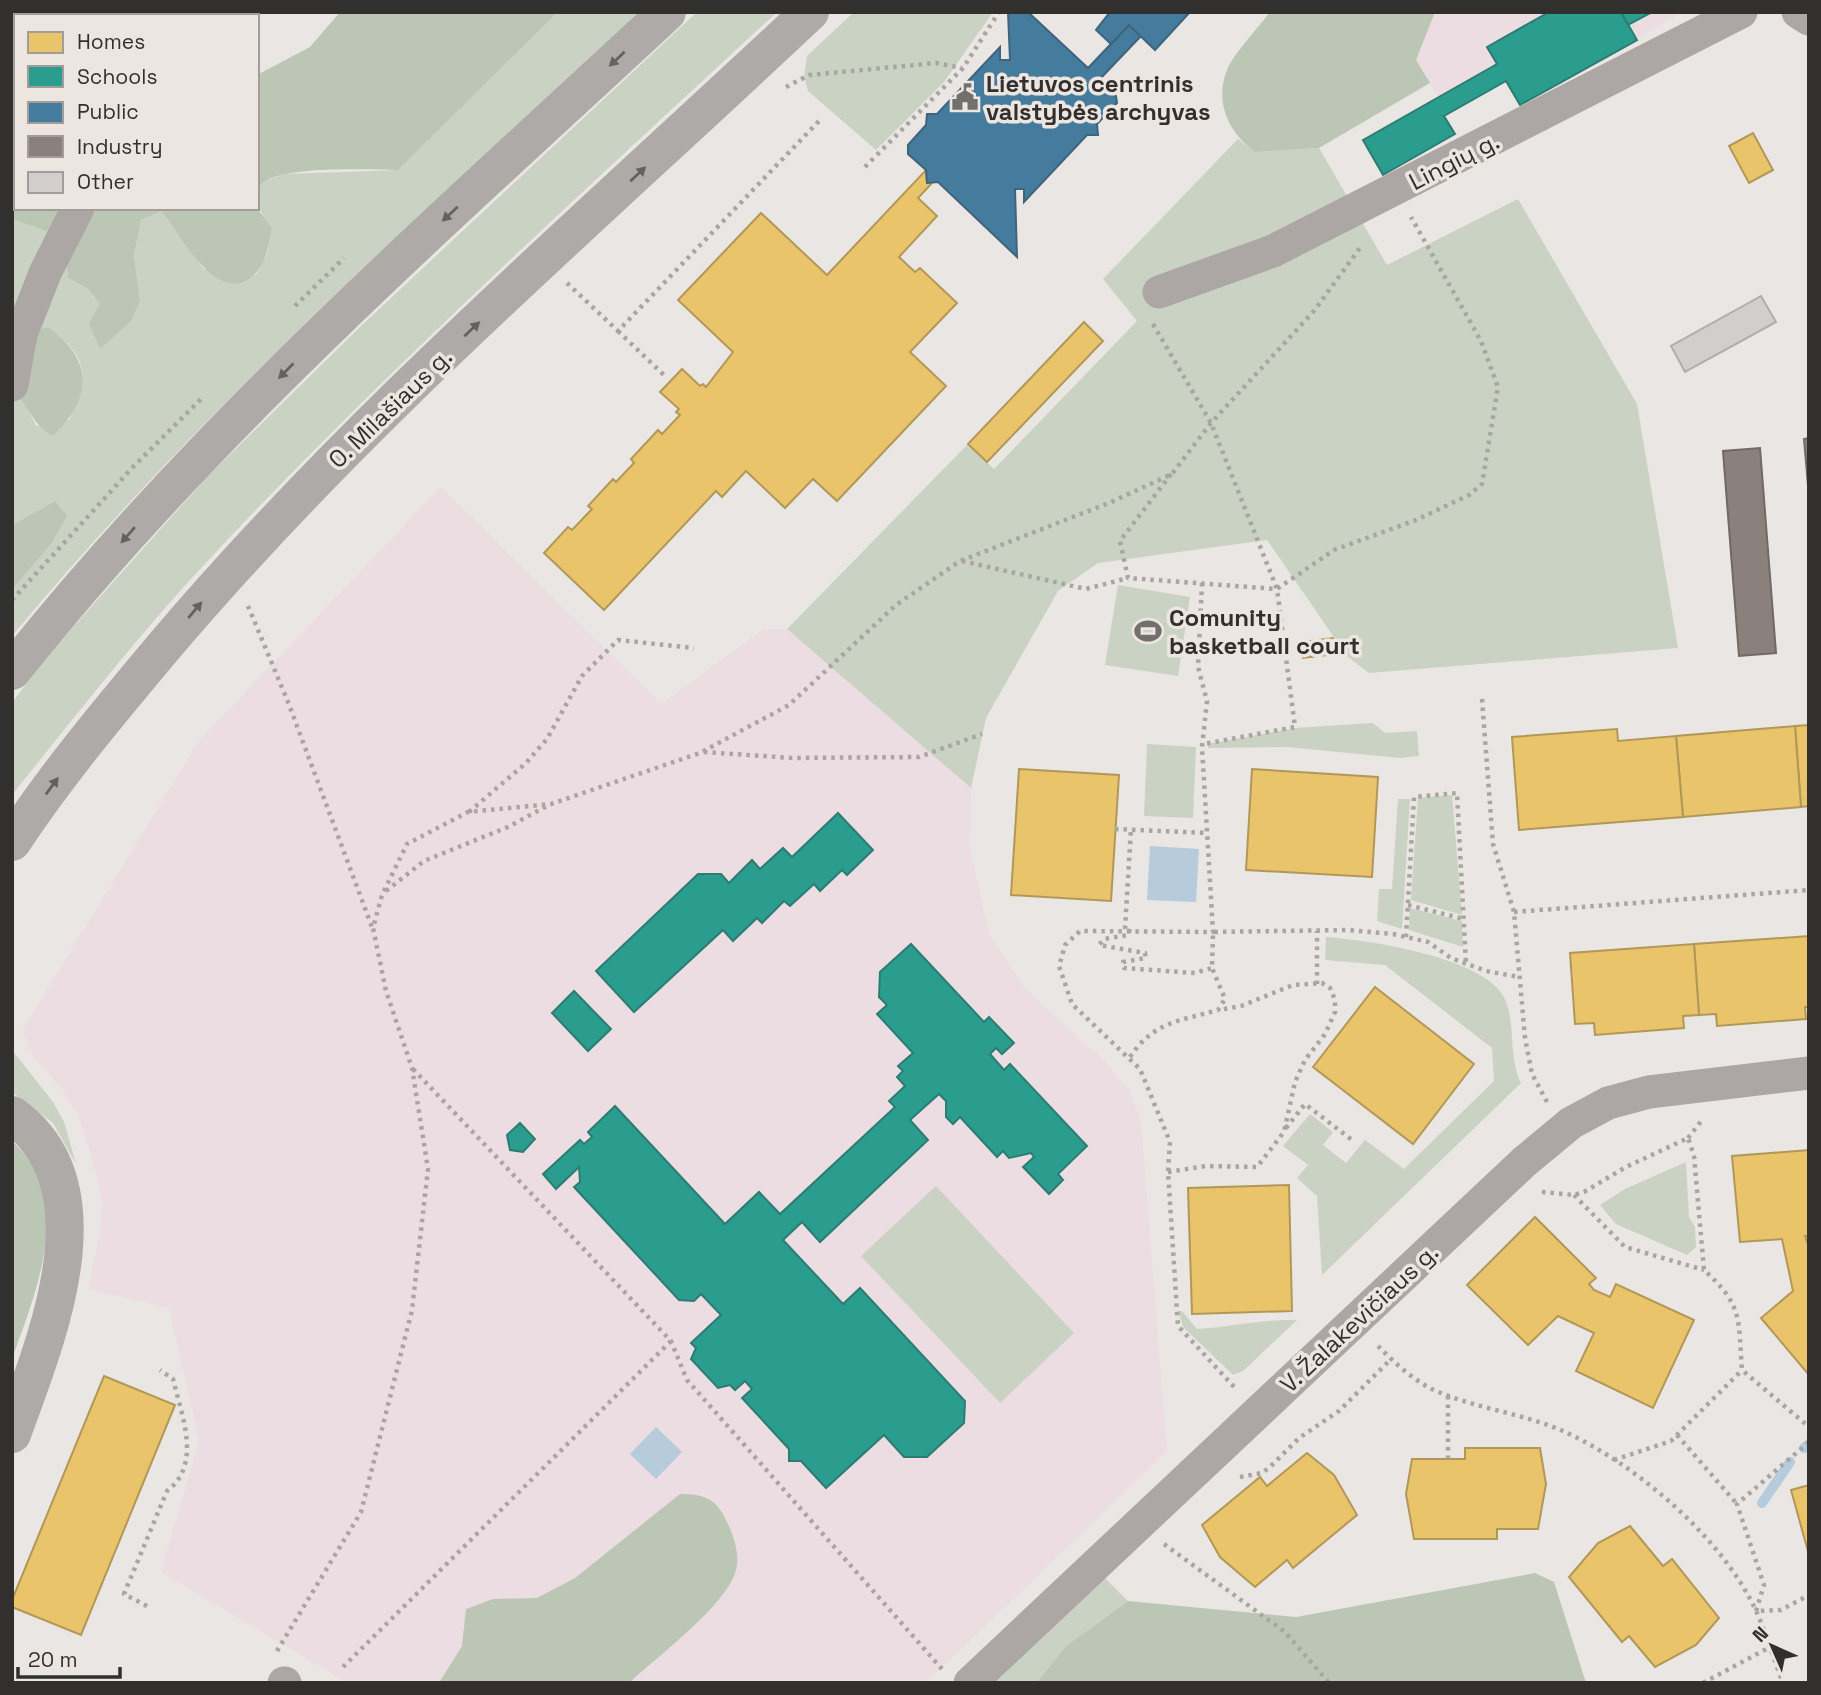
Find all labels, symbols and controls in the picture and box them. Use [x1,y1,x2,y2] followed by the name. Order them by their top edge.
[14,14,259,210] legend
[77,28,145,55] text: Homes
[609,50,626,66] one-way arrow
[77,63,157,90] text: Schools
[986,68,1211,127] place label: Lietuvos centrinis valstybės archyvas
[950,82,980,112] public building icon: Lietuvos centrinis valstybės archyvas
[77,98,139,125] text: Public
[1404,125,1504,197] street label: Lingių g.
[77,133,163,160] text: Industry
[629,166,646,182] one-way arrow
[77,168,134,195] text: Other
[442,205,459,221] one-way arrow
[463,321,481,337] one-way arrow
[322,341,458,475] street label: O. Milašiaus g.
[277,362,294,379] one-way arrow
[121,526,137,543] one-way arrow
[187,601,202,618] one-way arrow
[1169,602,1360,661] place label: Comunity basketball court
[1133,616,1163,646] sports icon: Comunity basketball court
[45,777,59,796] one-way arrow
[1273,1237,1445,1399] street label: V. Žalakevičiaus g.
[1737,1611,1807,1681] north arrow
[1747,1621,1774,1648] text: N
[18,1636,119,1680] scale bar
[28,1646,78,1673] text: 20 m

